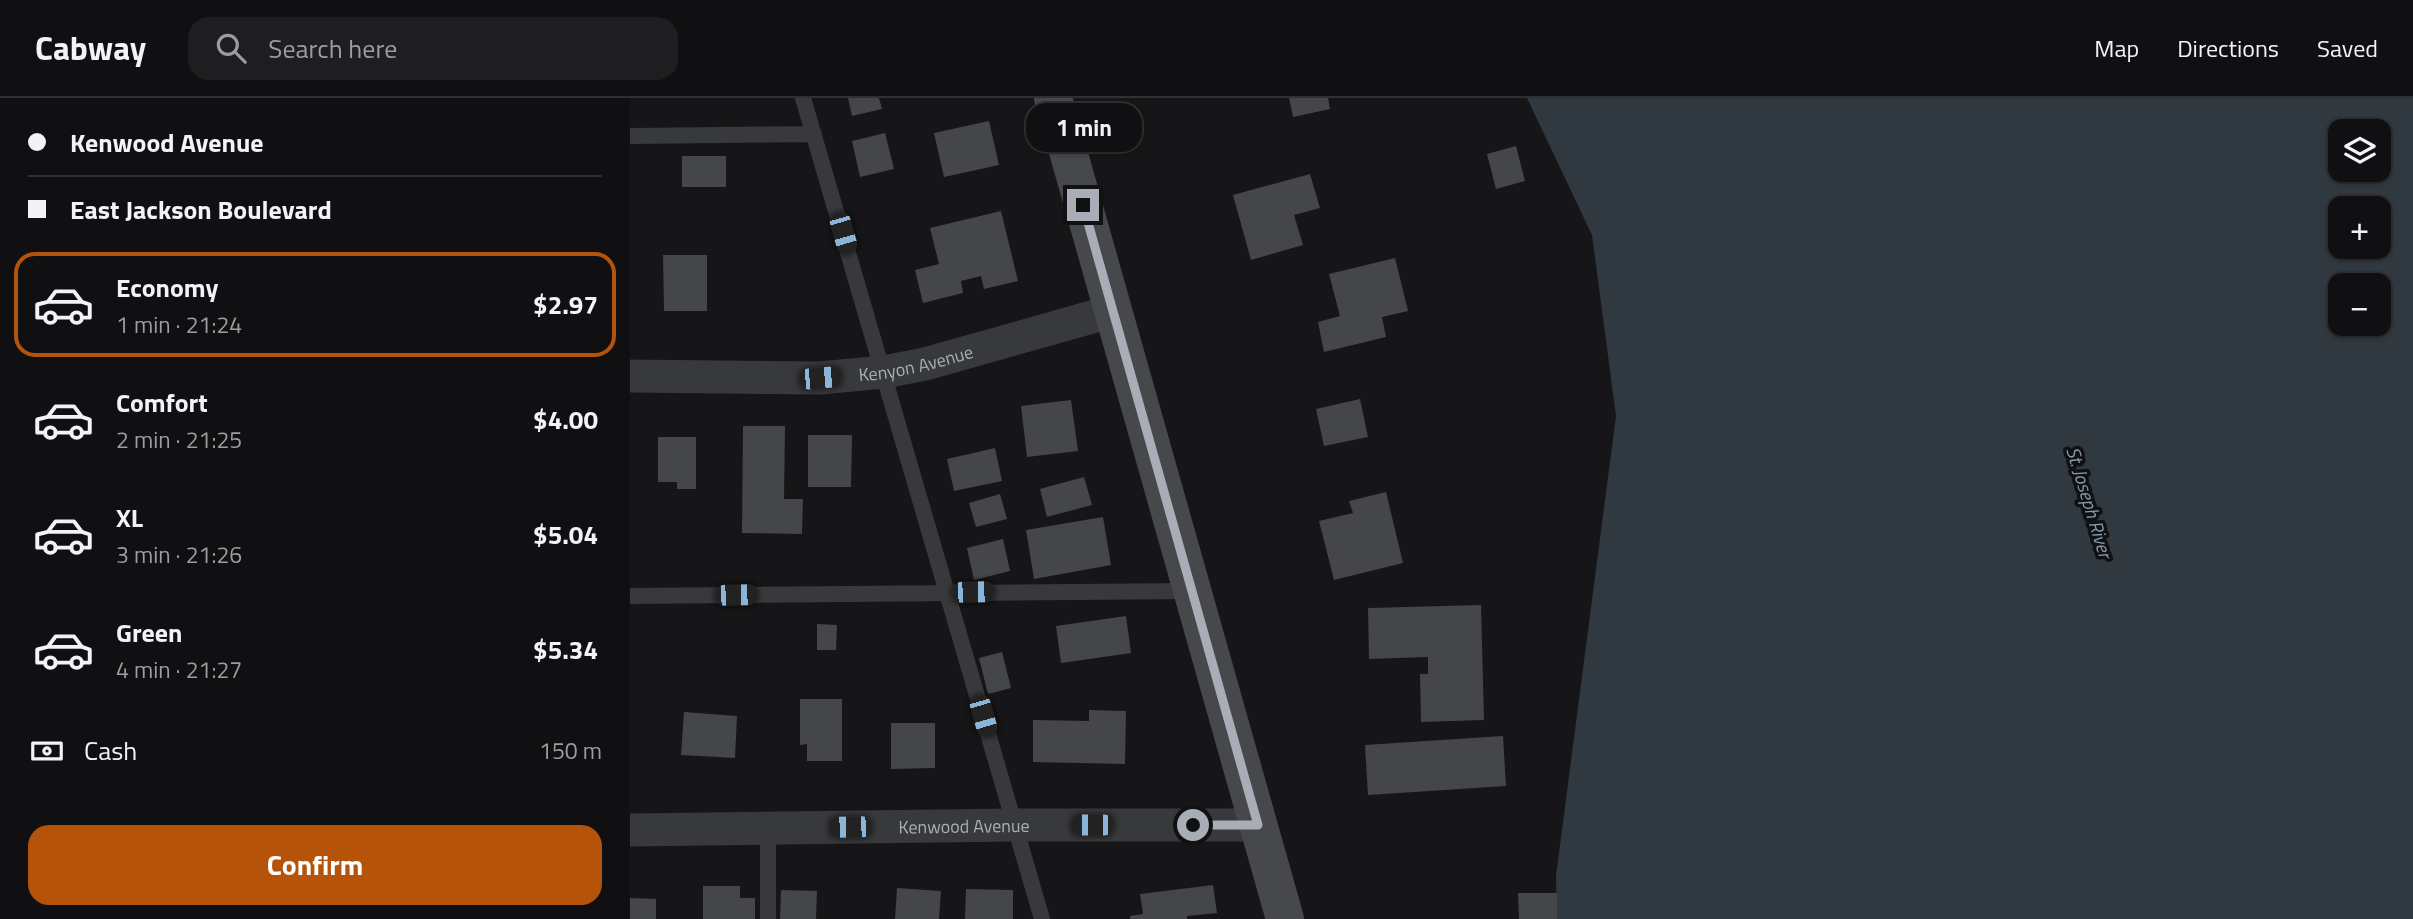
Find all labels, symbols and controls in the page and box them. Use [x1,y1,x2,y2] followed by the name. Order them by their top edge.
[188,17,678,80] search box
[35,23,146,73] text: Cabway
[212,29,250,67] icon: search
[268,29,397,68] text: Search here
[2094,30,2139,66] text: Map
[2177,30,2279,66] text: Directions
[2317,30,2378,66] text: Saved
[1025,104,1141,153] callout: 1 min
[1056,110,1112,145] text: 1 min
[2328,119,2391,336] map controls
[2328,119,2391,182] button: layers
[70,123,264,162] text: Kenwood Avenue
[1067,189,1099,221] route end
[70,190,332,229] text: East Jackson Boulevard
[2328,196,2391,259] button: +
[828,210,859,256] car
[116,268,218,307] text: Economy
[32,273,95,336] icon: car
[2328,273,2391,336] button: −
[533,285,598,324] text: $2.97
[116,307,242,342] text: 1 min · 21:24
[857,338,976,388] street label: Kenyon Avenue
[799,366,842,390] car
[116,383,208,422] text: Comfort
[32,388,95,451] icon: car
[533,400,598,439] text: $4.00
[116,422,242,457] text: 2 min · 21:25
[2059,443,2121,563] water label: St. Joseph River
[116,498,143,537] text: XL
[32,503,95,566] icon: car
[533,515,598,554] text: $5.04
[116,537,242,572] text: 3 min · 21:26
[952,581,995,603] car
[715,584,758,606] car
[116,613,182,652] text: Green
[32,618,95,681] icon: car
[533,630,598,669] text: $5.34
[116,652,242,687] text: 4 min · 21:27
[968,693,999,739] car
[84,731,137,770] text: Cash
[28,732,66,770] icon: cash
[539,733,602,768] text: 150 m
[1177,809,1209,841] route start
[898,811,1030,840] street label: Kenwood Avenue
[1072,815,1114,836] car
[829,816,872,838] car
[28,825,602,905] button: Confirm

